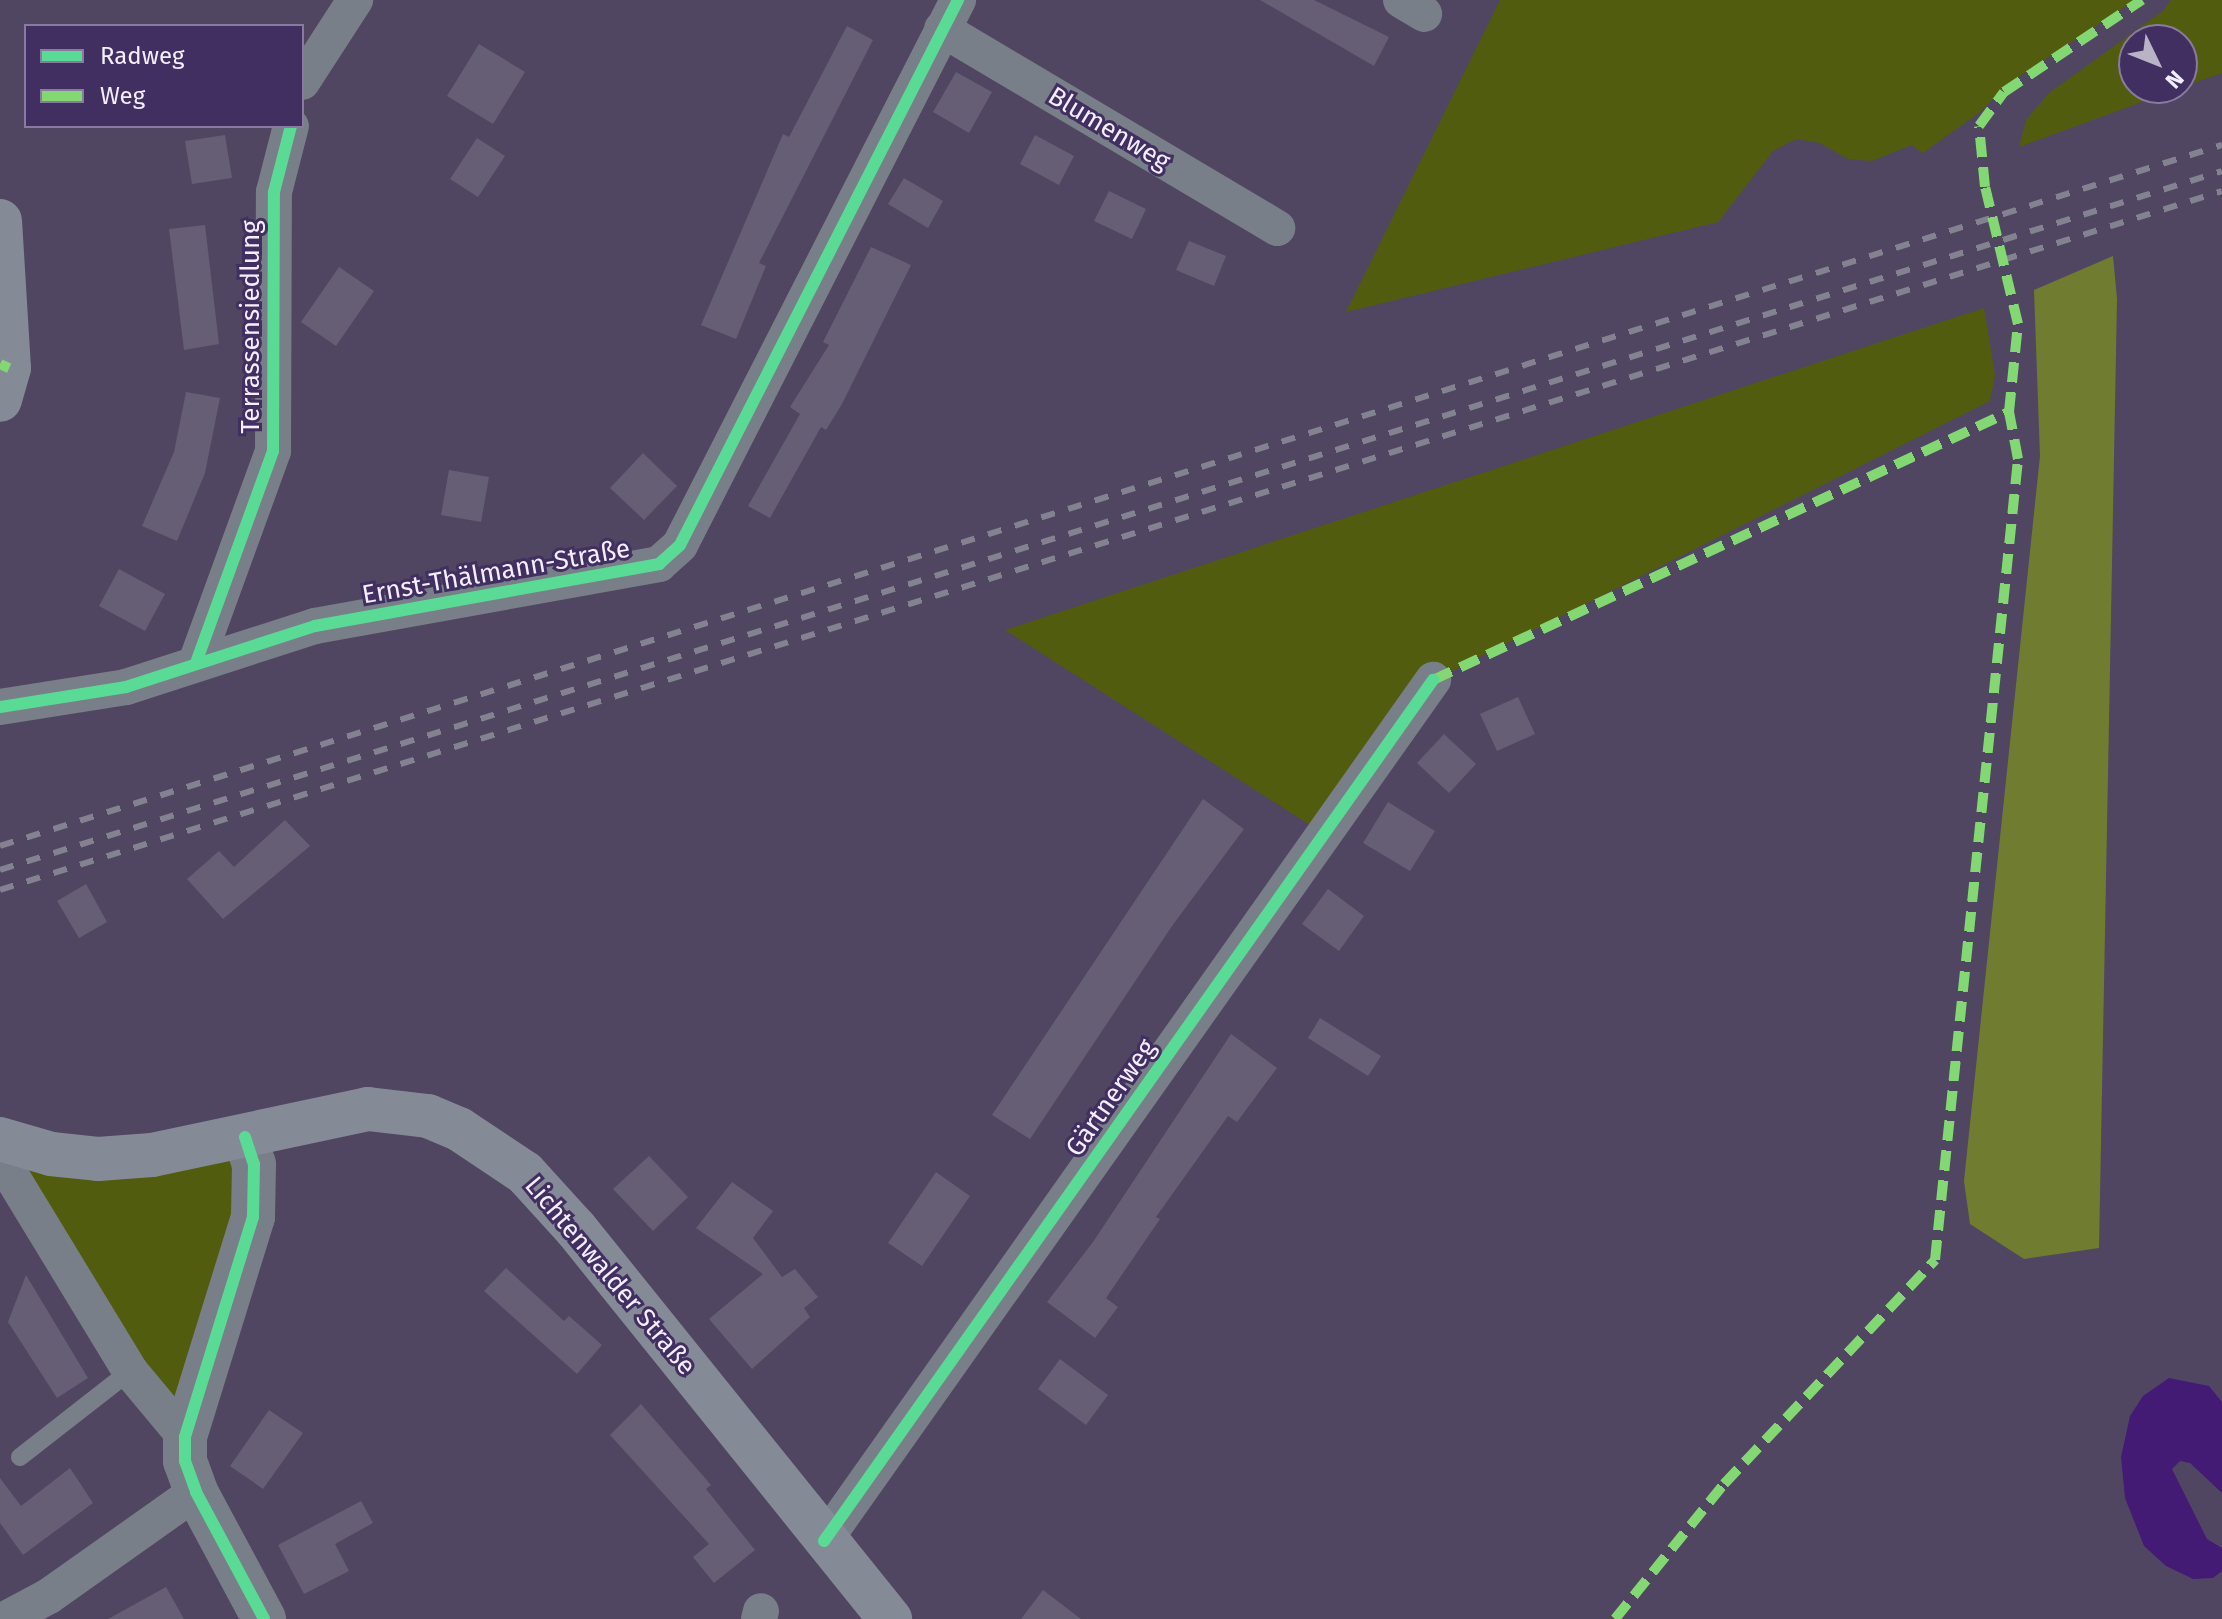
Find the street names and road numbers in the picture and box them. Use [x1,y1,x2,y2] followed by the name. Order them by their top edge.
[1042,80,1176,178] street label: Blumenweg
[235,220,267,434] street label: Terrassensiedlung
[360,533,632,611] street label: Ernst-Thälmann-Straße
[1059,1033,1163,1163] street label: Gärtnerweg
[518,1171,702,1381] street label: Lichtenwalder Straße

